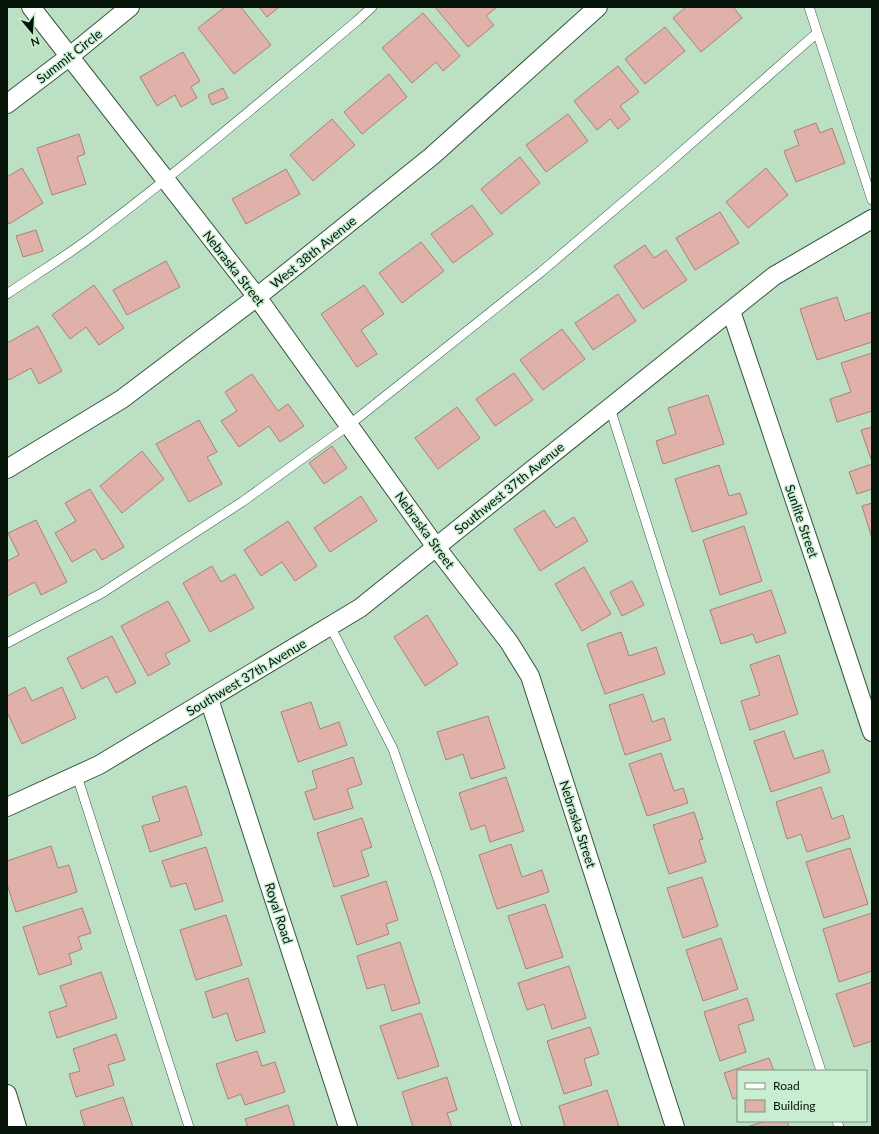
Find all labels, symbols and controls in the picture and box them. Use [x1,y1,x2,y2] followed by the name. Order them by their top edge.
[12,12,52,52] north arrow
[33,25,105,87] street label: Summit Circle
[29,34,41,49] text: N
[267,212,359,292] street label: West 38th Avenue
[200,227,269,309] street label: Nebraska Street
[451,439,567,537] street label: Southwest 37th Avenue
[782,482,822,560] street label: Sunlite Street
[392,488,458,572] street label: Nebraska Street
[183,635,309,719] street label: Southwest 37th Avenue
[556,778,600,870] street label: Nebraska Street
[262,880,296,946] street label: Royal Road
[737,1070,867,1122] legend
[773,1078,800,1093] text: Road
[773,1098,816,1113] text: Building

